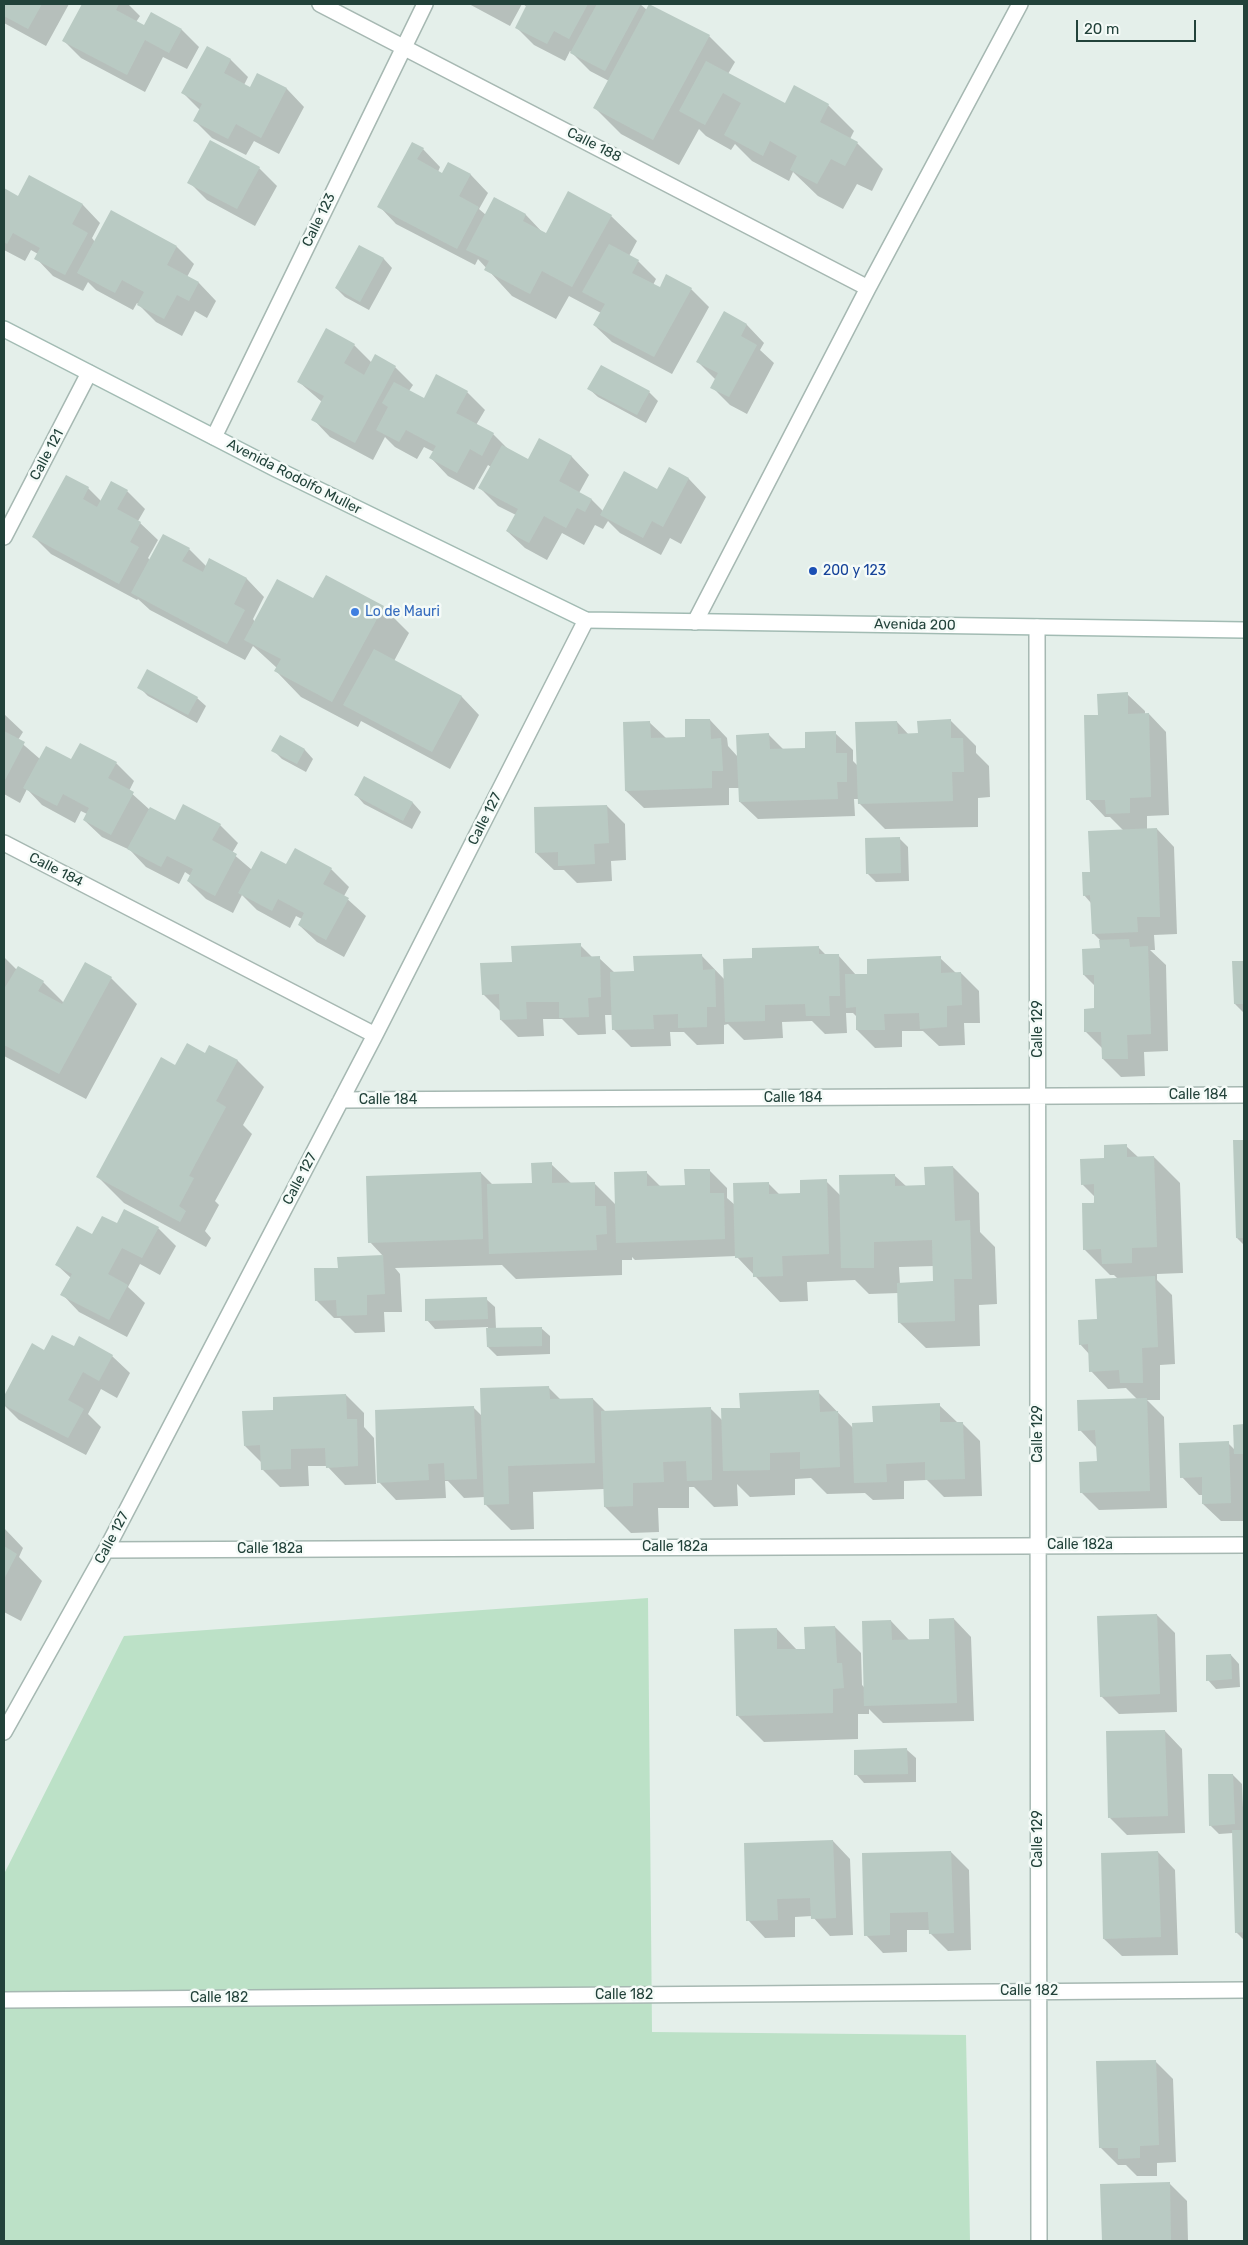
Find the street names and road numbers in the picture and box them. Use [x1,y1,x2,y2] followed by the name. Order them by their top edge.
[564,124,624,166] street label: Calle 188
[299,190,339,250] street label: Calle 123
[27,427,67,483] street label: Calle 121
[224,436,364,518] street label: Avenida Rodolfo Muller
[874,616,956,634] street label: Avenida 200
[465,790,505,848] street label: Calle 127
[26,849,86,891] street label: Calle 184
[1030,1000,1046,1058] street label: Calle 129
[1169,1087,1227,1103] street label: Calle 184
[764,1090,822,1106] street label: Calle 184
[359,1092,417,1108] street label: Calle 184
[279,1150,321,1208] street label: Calle 127
[1030,1405,1046,1463] street label: Calle 129
[91,1509,133,1567] street label: Calle 127
[1047,1537,1113,1553] street label: Calle 182a
[642,1539,708,1555] street label: Calle 182a
[237,1541,303,1557] street label: Calle 182a
[1030,1810,1046,1868] street label: Calle 129
[1000,1983,1058,1999] street label: Calle 182
[595,1987,653,2003] street label: Calle 182
[190,1990,248,2006] street label: Calle 182

